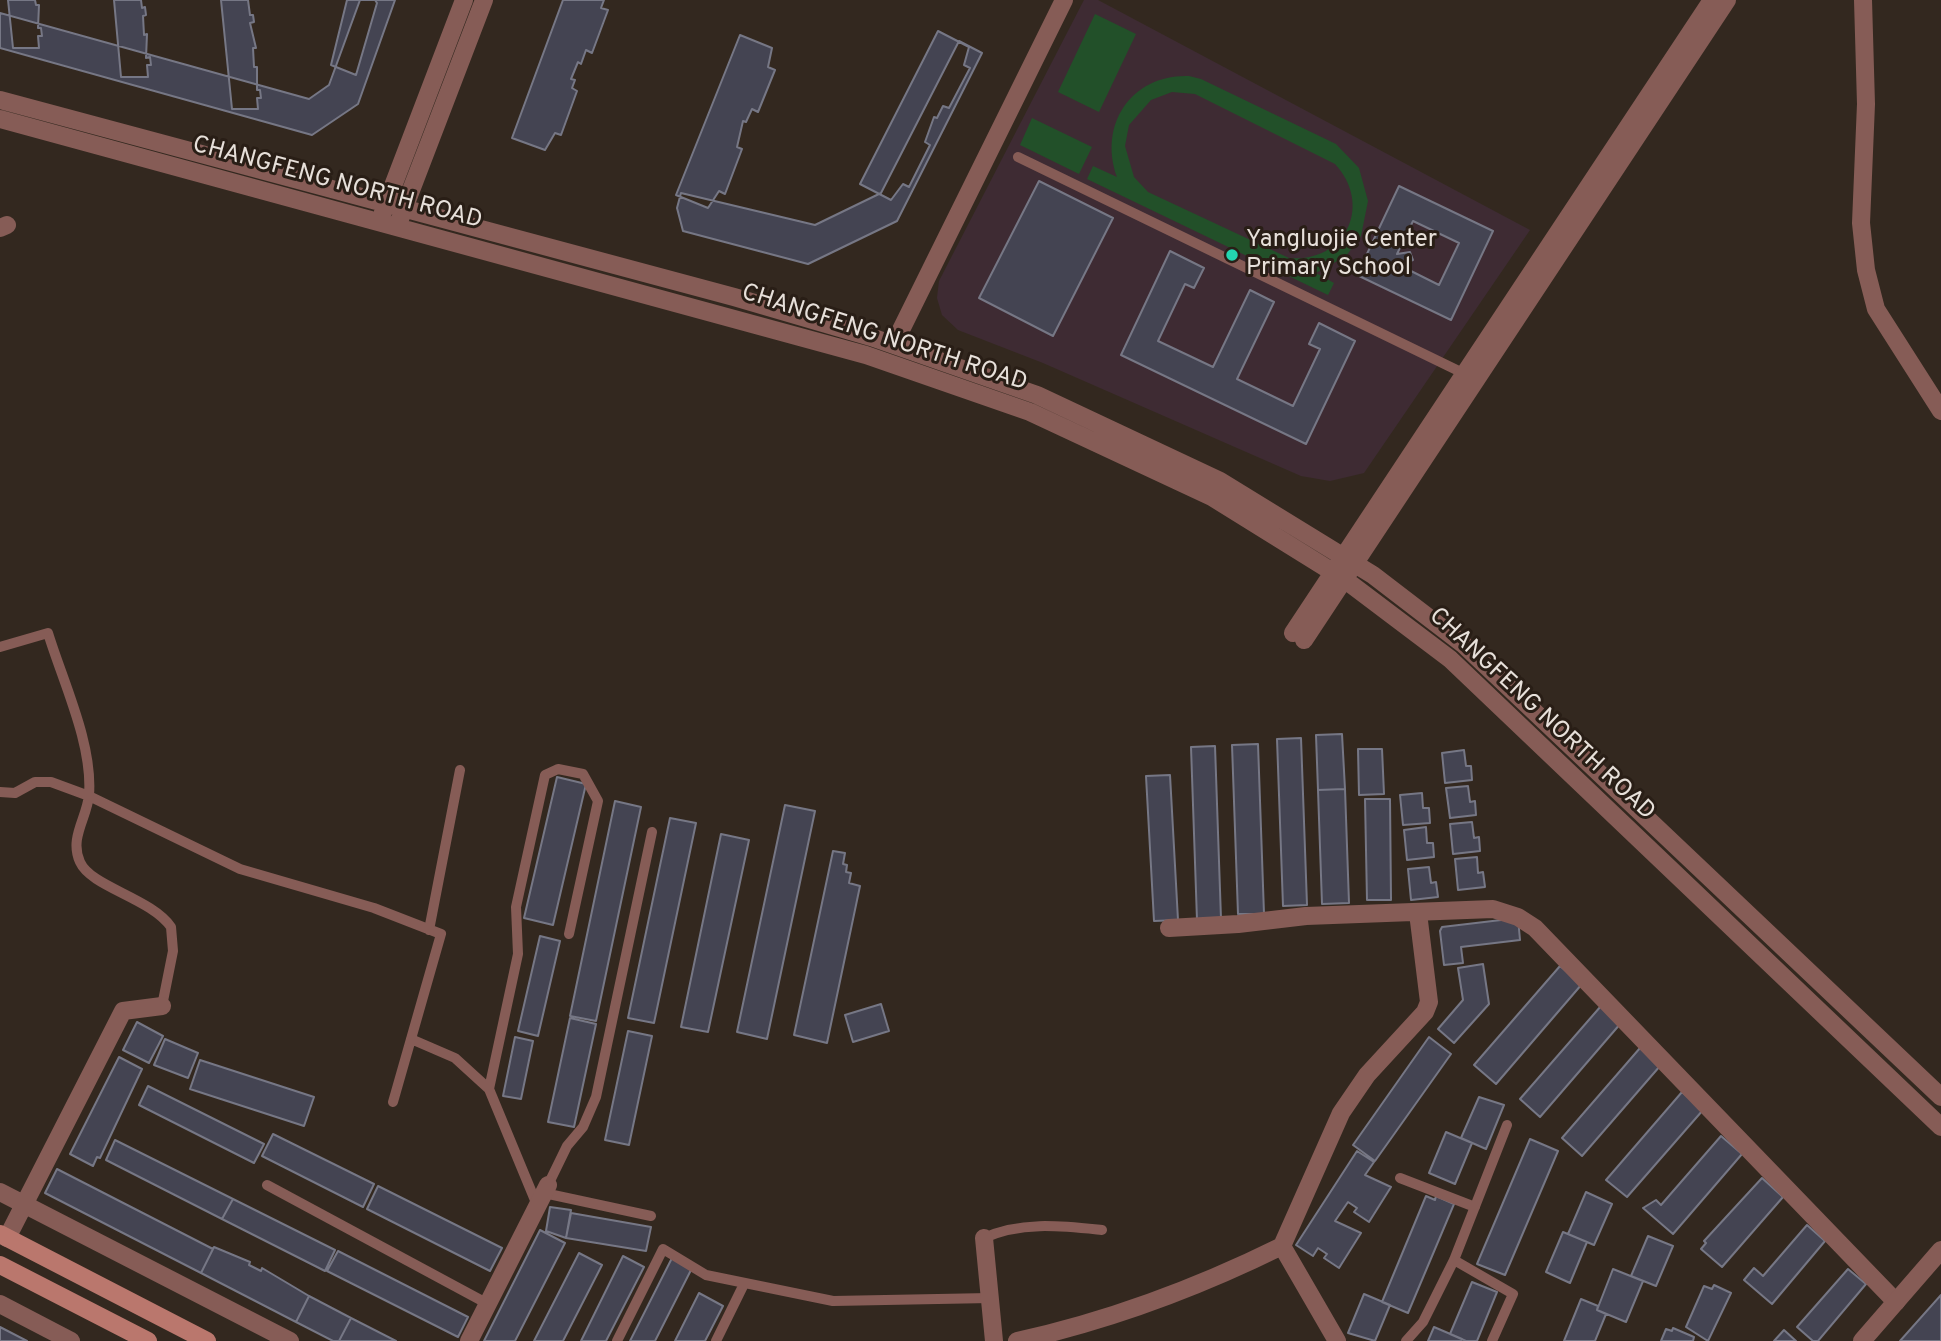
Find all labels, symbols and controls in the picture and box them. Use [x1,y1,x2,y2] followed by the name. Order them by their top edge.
[189,131,485,237] street label: CHANGFENG NORTH ROAD
[1246,227,1437,283] place label: Yangluojie Center Primary School
[1224,247,1240,263] marker: Yangluojie Center Primary School
[738,279,1030,399] street label: CHANGFENG NORTH ROAD
[1422,603,1660,827] street label: CHANGFENG NORTH ROAD

